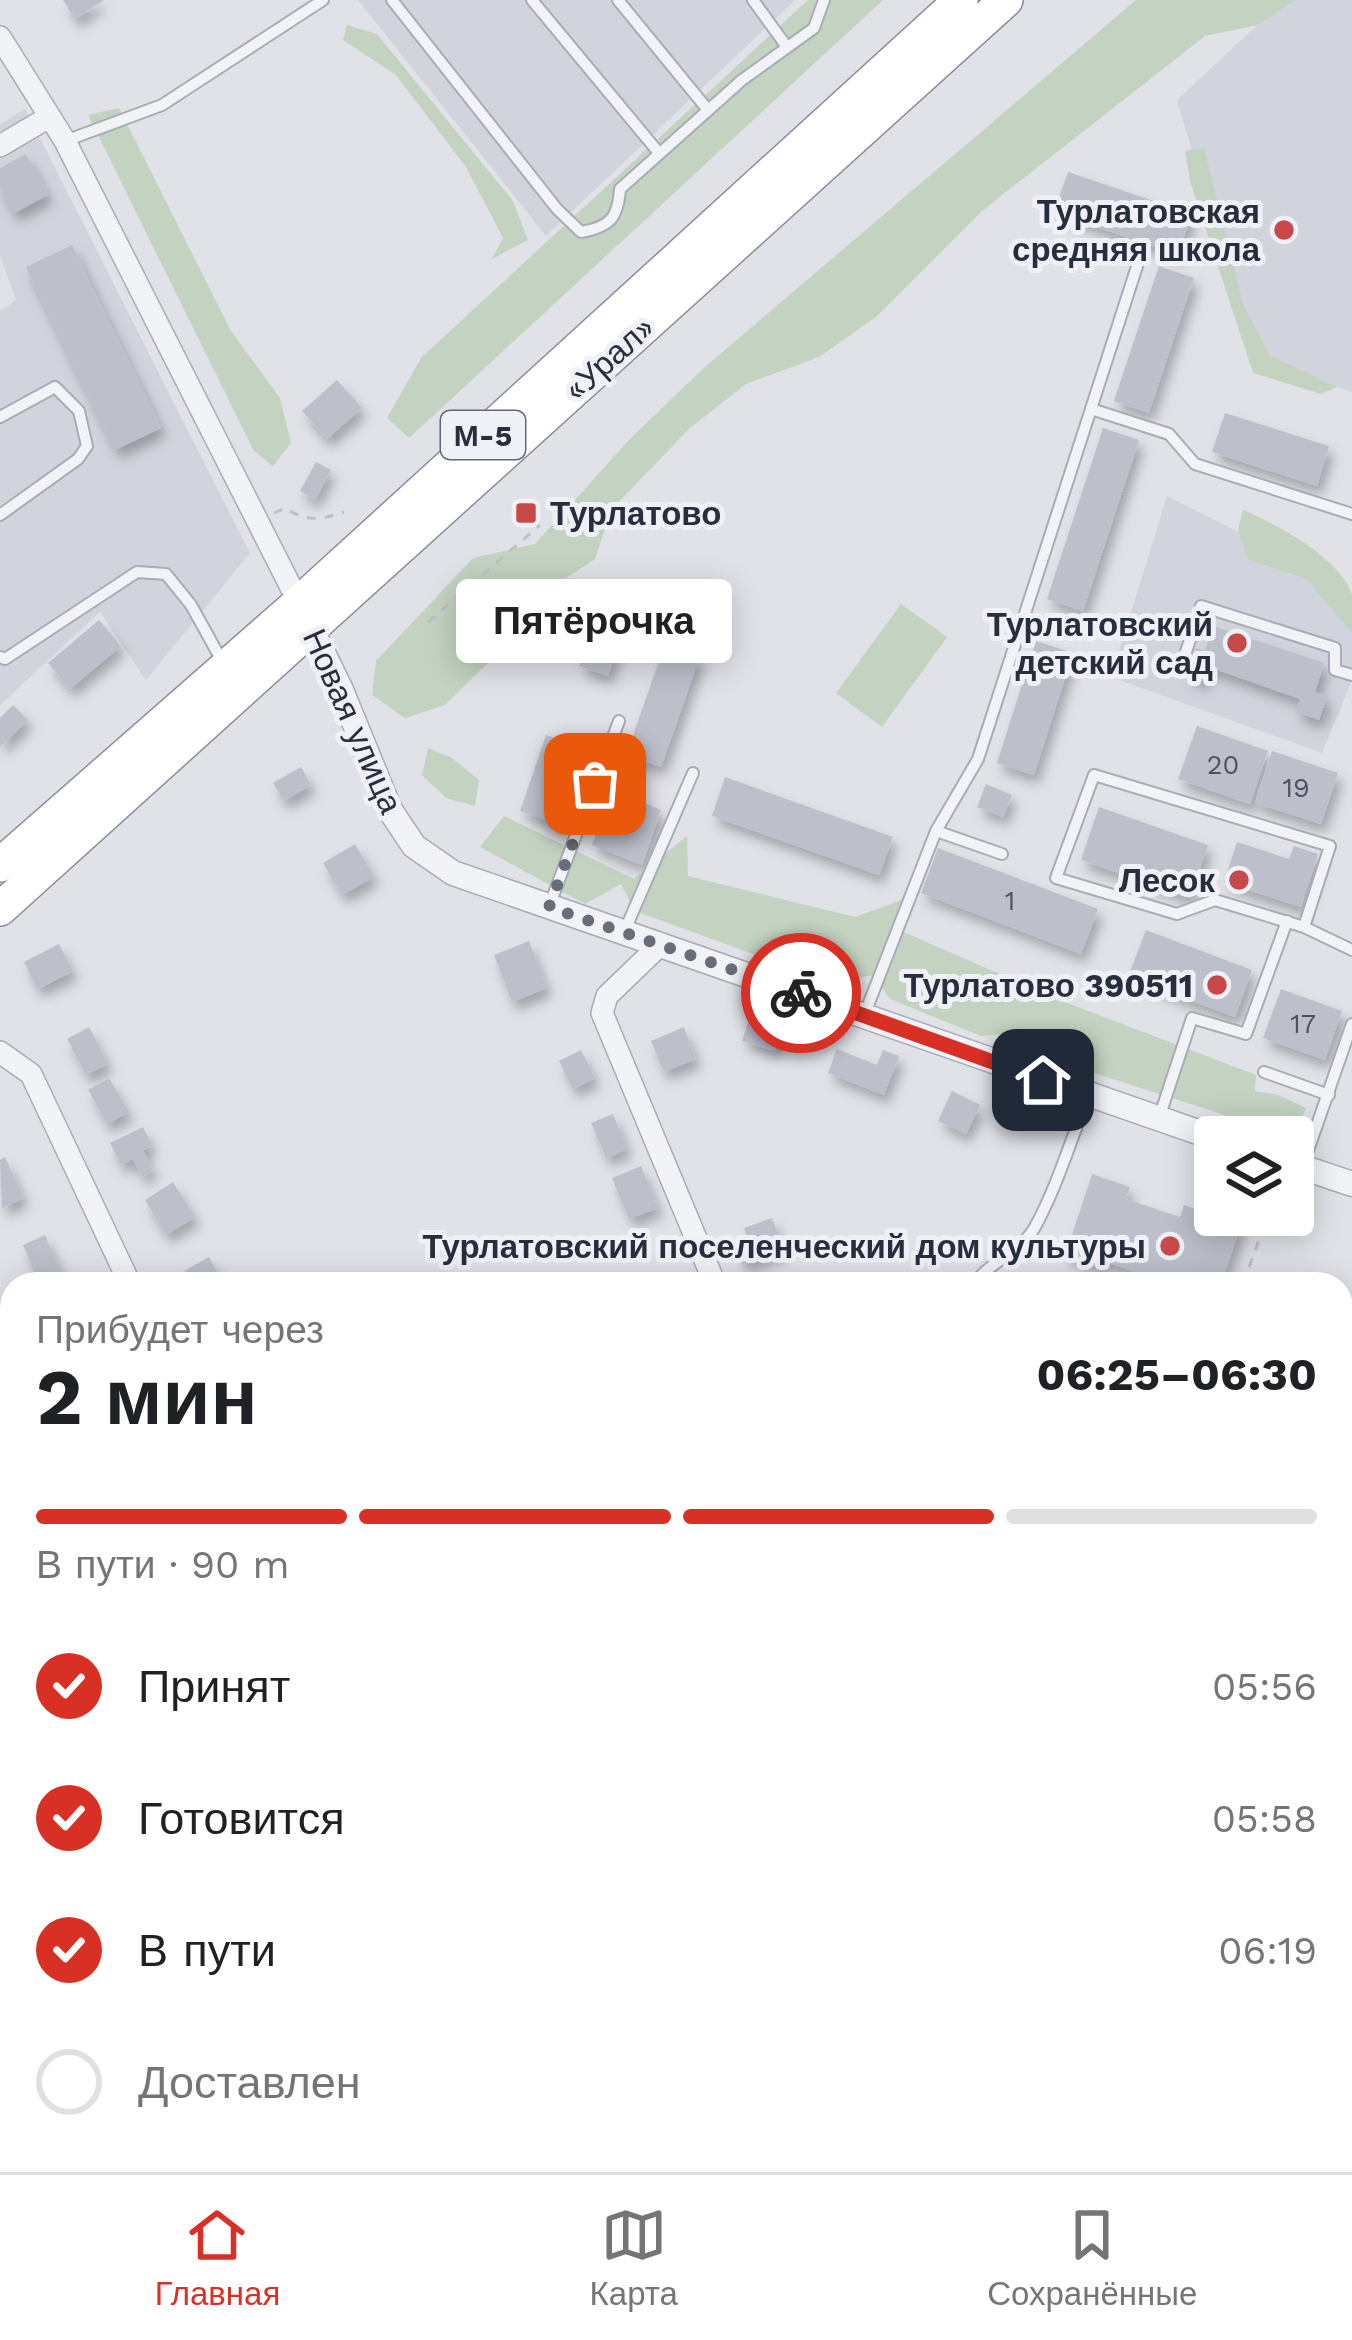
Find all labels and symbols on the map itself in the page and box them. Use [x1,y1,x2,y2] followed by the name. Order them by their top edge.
[1012,192,1261,269] place label: Турлатовская средняя школа
[1271,217,1297,243] marker: Турлатовская средняя школа
[556,307,662,409] street label: «Урал»
[441,411,525,459] road number: М-5
[550,494,721,533] place label: Турлатово
[513,500,539,526] marker: Турлатово
[457,580,733,664] callout: Пятёрочка
[987,605,1213,682] place label: Турлатовский детский сад
[295,623,411,820] street label: Новая улица
[1224,630,1250,656] marker: Турлатовский детский сад
[544,733,646,835] pin
[1207,749,1239,781] house number: 20
[1282,772,1310,804] house number: 19
[1119,861,1215,900] place label: Лесок
[1226,867,1252,893] marker: Лесок
[1005,885,1015,917] house number: 1
[741,933,861,1053] courier
[904,966,1193,1005] place label: Турлатово 390511
[1204,972,1230,998] marker: Турлатово 390511
[1290,1008,1316,1040] house number: 17
[992,1029,1094,1131] pin
[423,1227,1146,1266] place label: Турлатовский поселенческий дом культуры
[1157,1233,1183,1259] marker: Турлатовский поселенческий дом культуры

